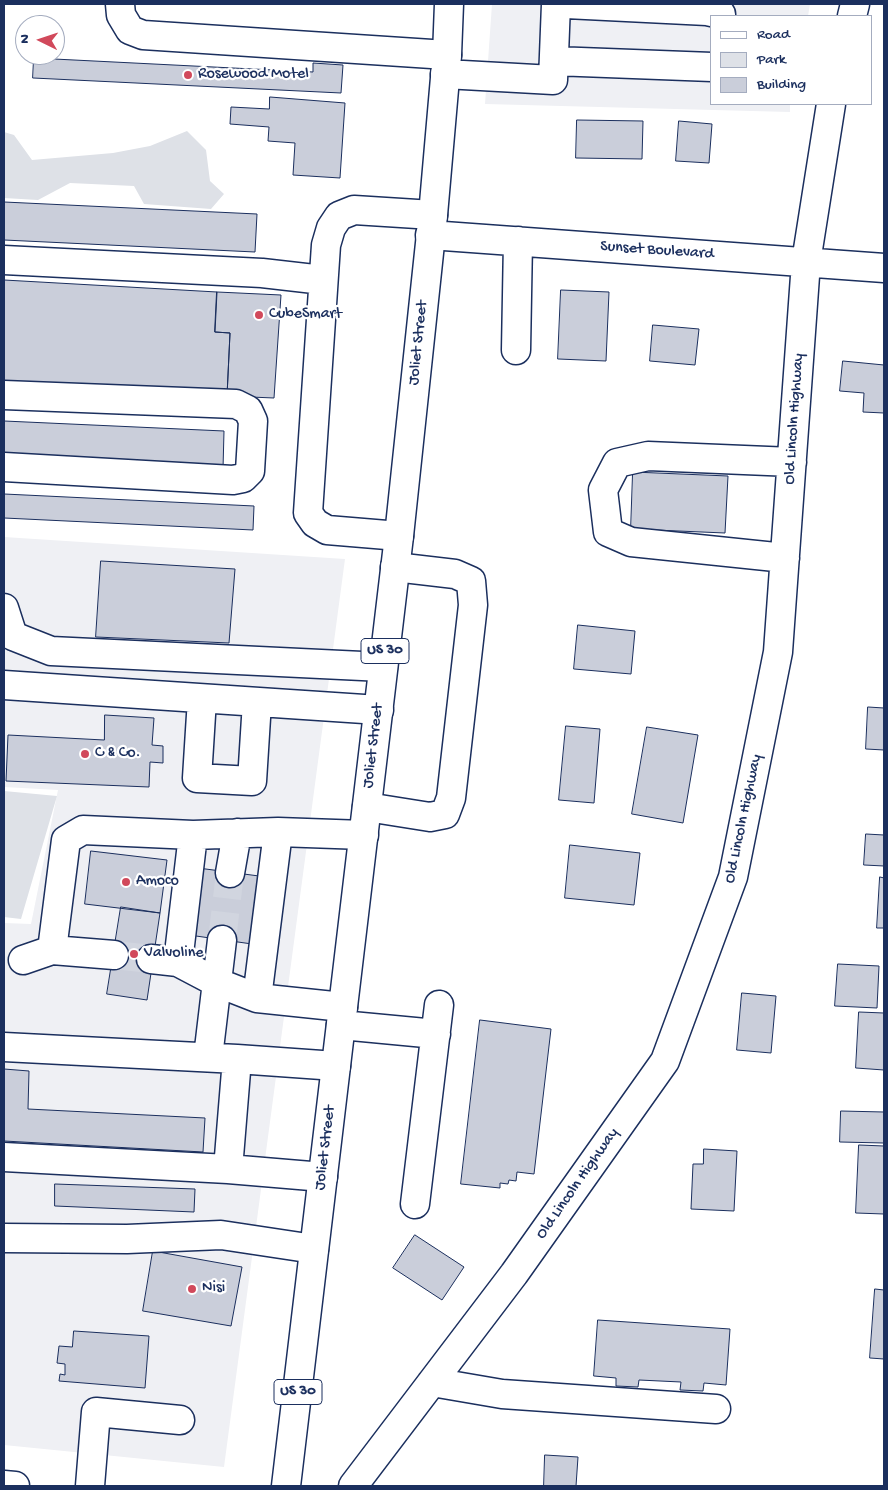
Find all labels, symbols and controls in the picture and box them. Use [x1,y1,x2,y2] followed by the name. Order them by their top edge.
[15,15,65,65] north arrow
[710,15,873,105] legend
[757,26,790,44] text: Road
[17,34,34,44] text: N
[757,51,786,69] text: Park
[198,65,309,85] place label: Rosewood Motel
[182,69,194,81] marker: Rosewood Motel
[757,76,806,94] text: Building
[600,237,714,265] street label: Sunset Boulevard
[405,300,433,386] street label: Joliet Street
[269,305,342,325] place label: CubeSmart
[253,309,265,321] marker: CubeSmart
[781,353,809,485] street label: Old Lincoln Highway
[361,638,409,664] road number: US 30
[359,703,389,789] street label: Joliet Street
[95,744,141,764] place label: C & Co.
[79,748,91,760] marker: C & Co.
[721,753,767,885] street label: Old Lincoln Highway
[136,872,179,892] place label: Amoco
[120,876,132,888] marker: Amoco
[144,944,204,964] place label: Valvoline
[128,948,140,960] marker: Valvoline
[311,1105,341,1191] street label: Joliet Street
[532,1125,624,1243] street label: Old Lincoln Highway
[202,1279,225,1299] place label: Nisi
[186,1283,198,1295] marker: Nisi
[274,1380,322,1404] road number: US 30

